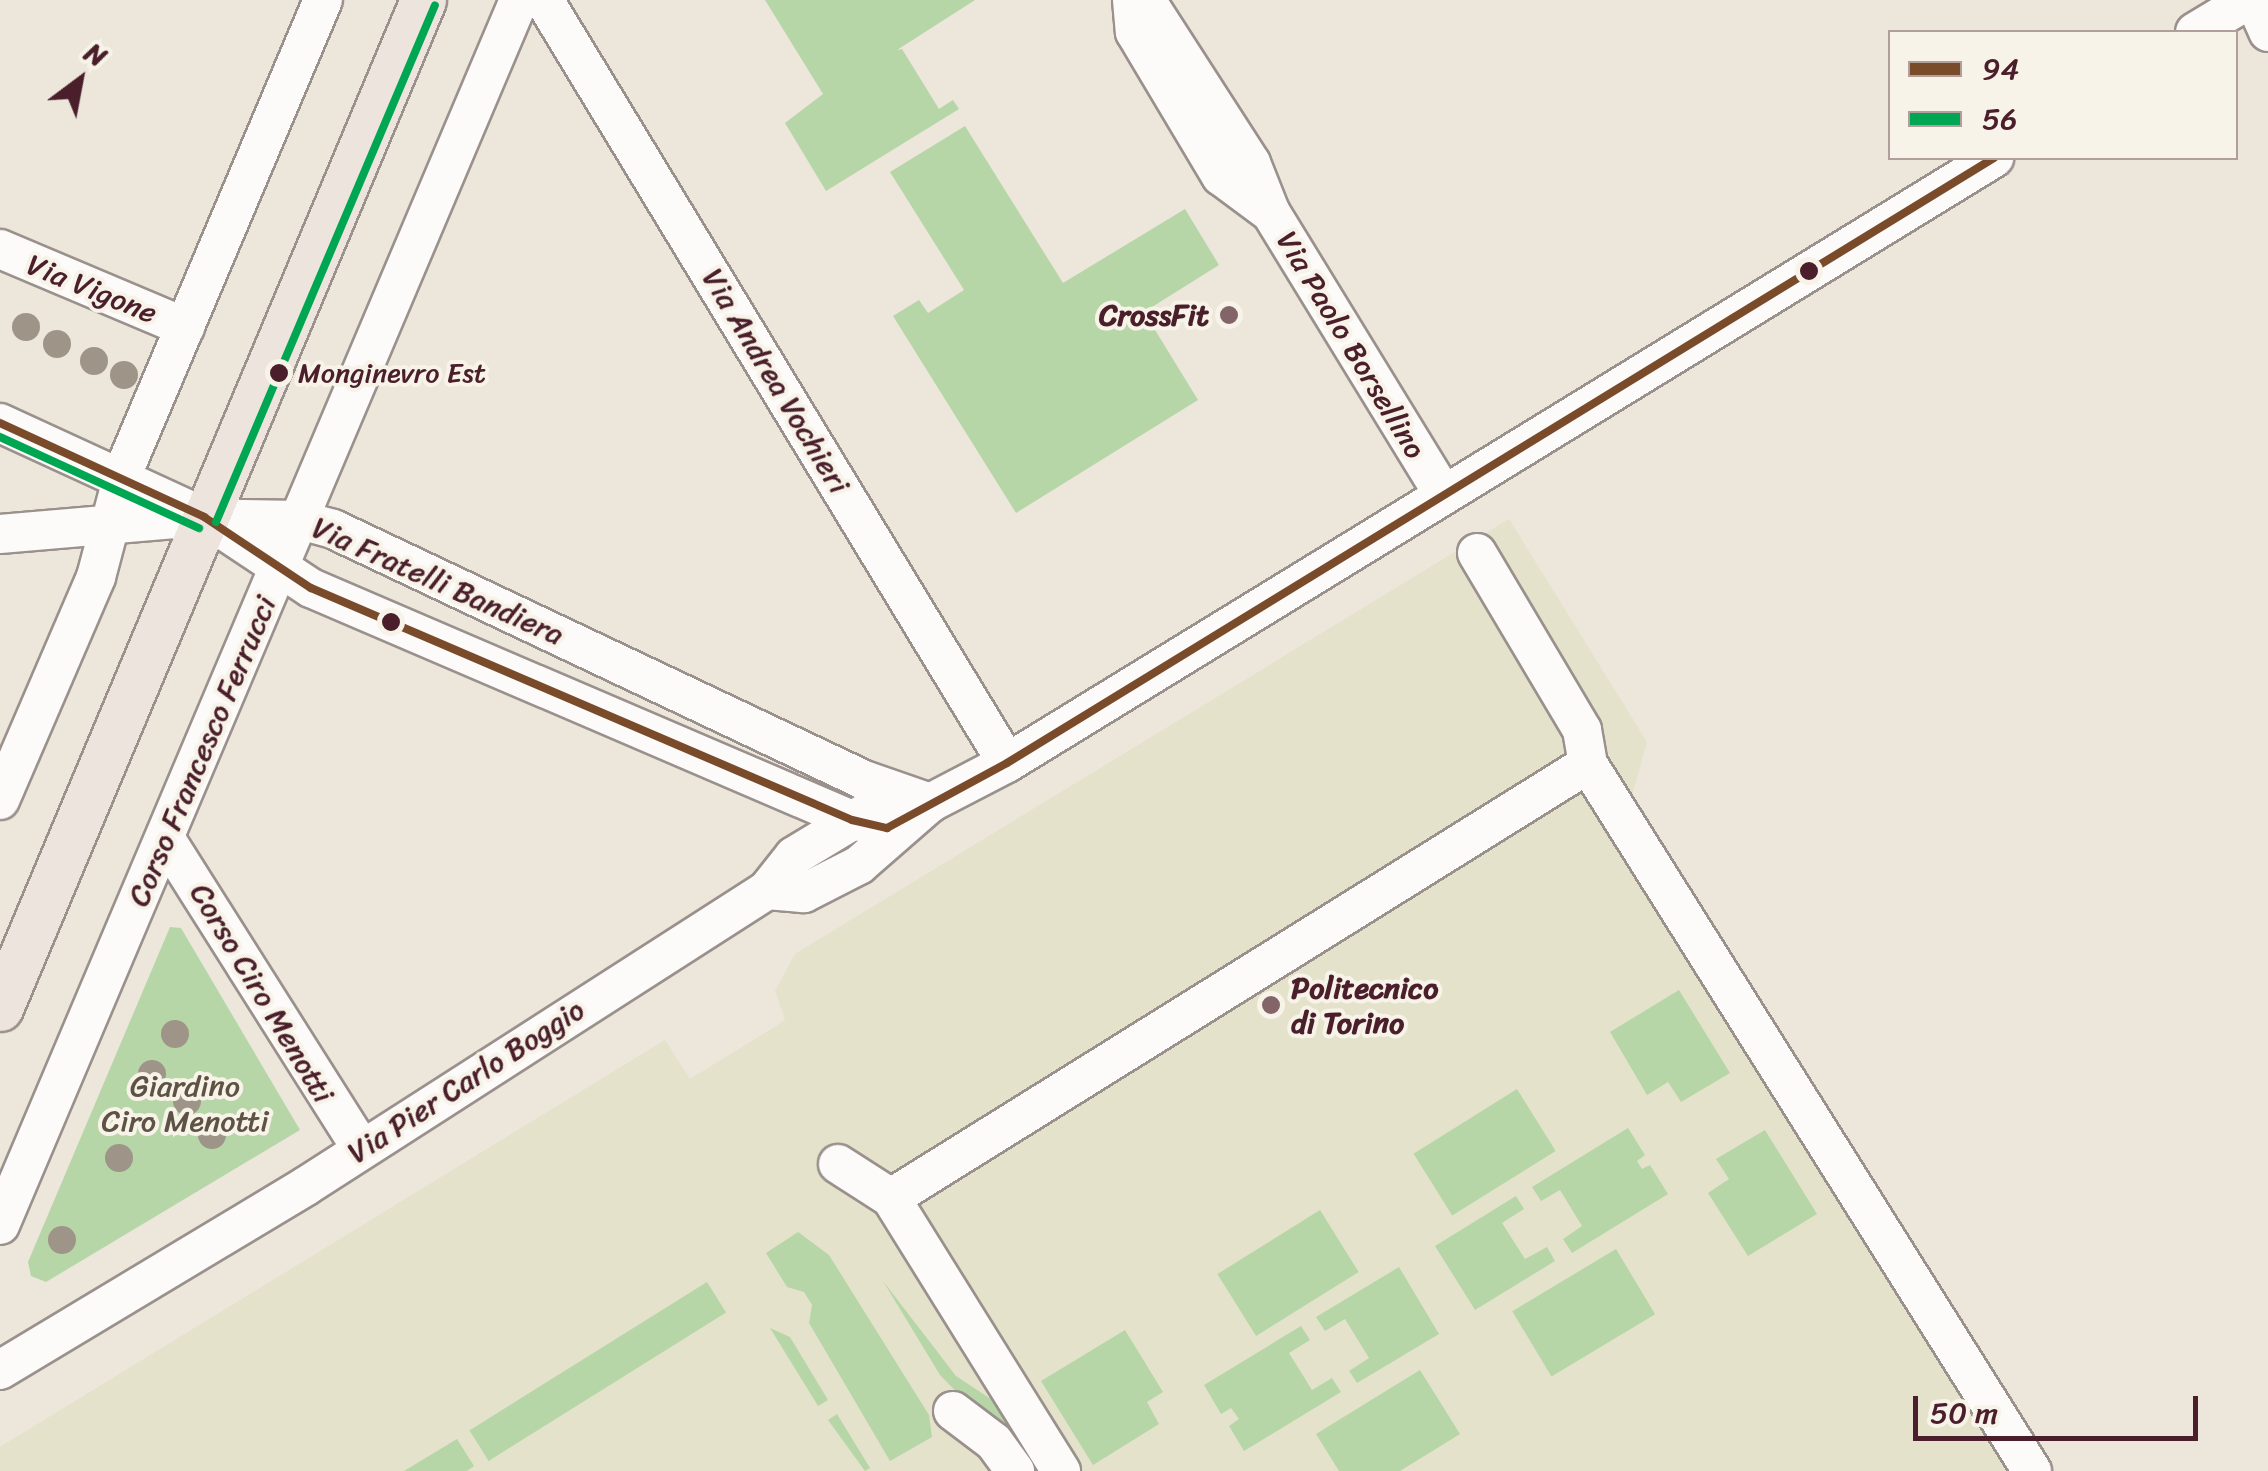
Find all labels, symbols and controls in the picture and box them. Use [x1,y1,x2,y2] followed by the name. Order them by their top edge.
[75,28,117,80] text: N
[30,30,130,130] north arrow
[1888,30,2238,160] legend
[1982,42,2019,96] text: 94
[1982,92,2017,146] text: 56
[1268,224,1434,466] street label: Via Paolo Borsellino
[22,247,162,331] street label: Via Vigone
[1799,261,1819,281] unlabelled marker
[695,262,857,500] street label: Via Andrea Vochieri
[1099,297,1209,333] place label: CrossFit
[1218,304,1240,326] marker: CrossFit
[298,356,487,390] place label: Monginevro Est
[269,363,289,383] marker: Monginevro Est
[307,510,569,652] street label: Via Fratelli Bandiera
[120,590,284,912] street label: Corso Francesco Ferrucci
[381,612,401,632] unlabelled marker
[182,877,342,1109] street label: Corso Ciro Menotti
[1291,970,1438,1040] place label: Politecnico di Torino
[340,991,592,1171] street label: Via Pier Carlo Boggio
[1260,994,1282,1016] marker: Politecnico di Torino
[102,1068,268,1138] park label: Giardino Ciro Menotti
[1918,1376,2203,1438] scale bar
[1930,1386,1998,1440] text: 50 m

